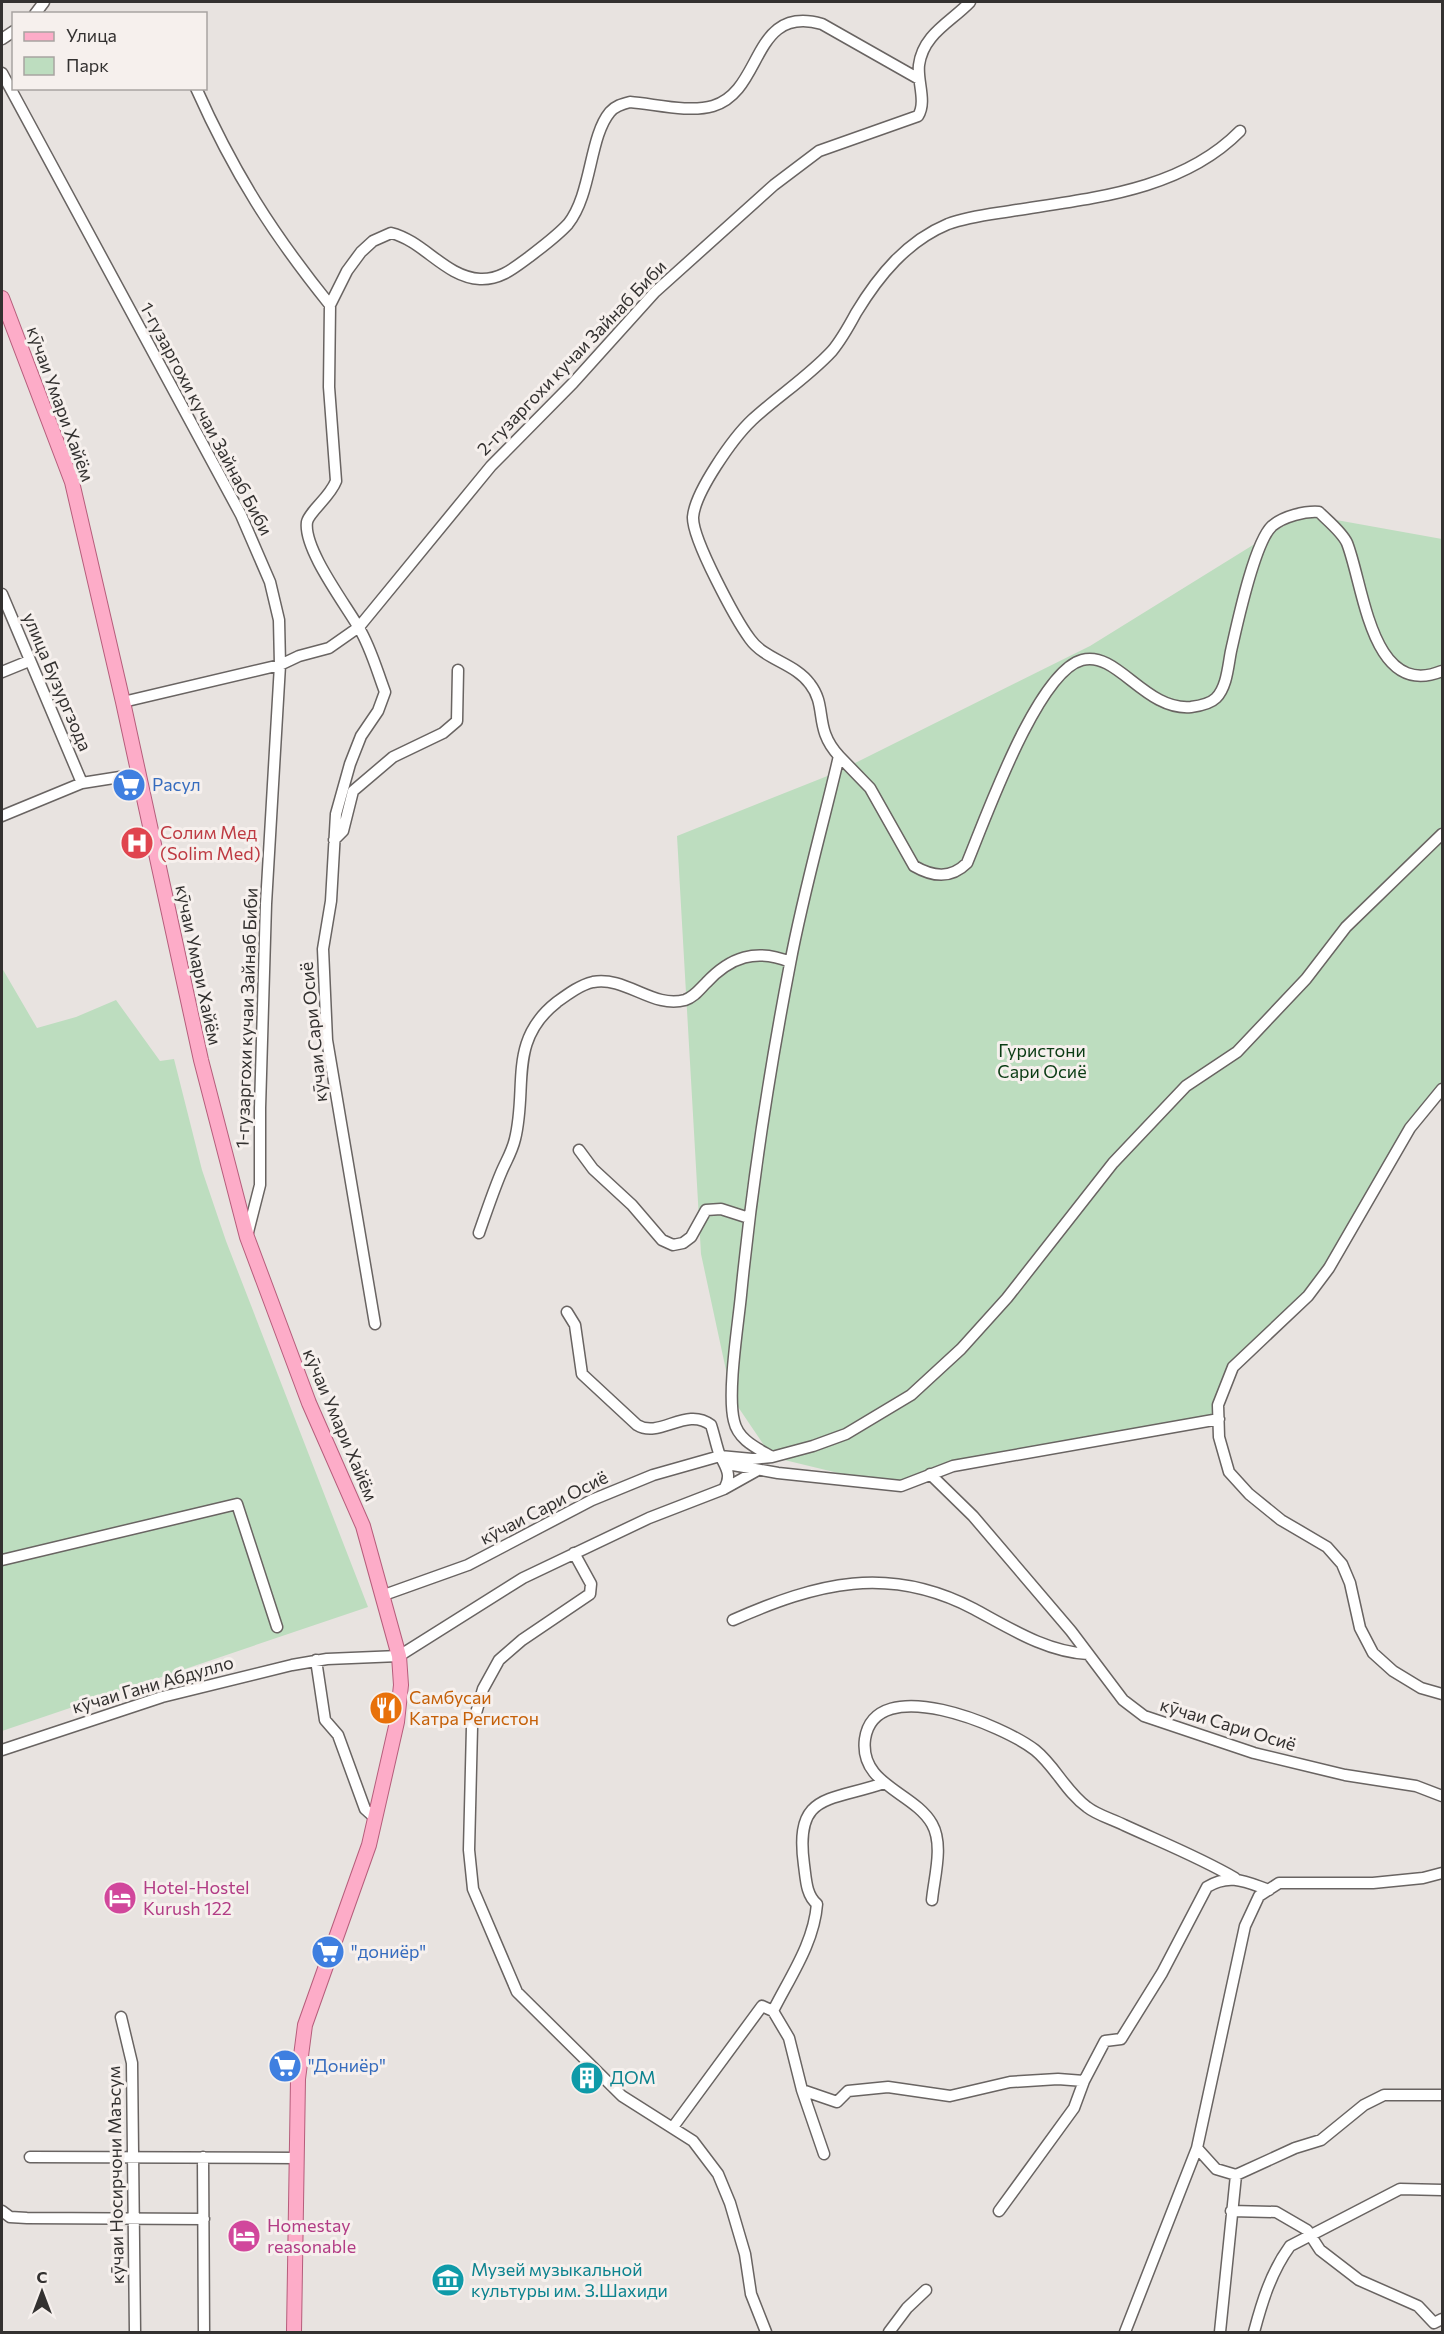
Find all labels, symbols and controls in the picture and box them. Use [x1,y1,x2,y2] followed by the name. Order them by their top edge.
[12,12,207,90] legend
[66,24,117,46] text: Улица
[66,54,109,76] text: Парк
[472,255,671,460] street label: 2-гузаргохи кучаи Зайнаб Биби
[136,298,278,539] street label: 1-гузаргохи кучаи Зайнаб Биби
[23,323,99,484] street label: кӯчаи Умари Хайём
[19,609,97,754] street label: улица Бузургзода
[111,767,147,803] supermarket icon: Расул
[152,773,201,795] place label: Расул
[160,821,261,864] place label: Солим Мед (Solim Med)
[119,825,155,861] hospital icon: Солим Мед (Solim Med)
[171,883,227,1047] street label: кӯчаи Умари Хайём
[230,887,262,1149] street label: 1-гузаргохи кучаи Зайнаб Биби
[295,961,331,1103] street label: кӯчаи Сари Осиё
[997,1039,1087,1082] park label: Гуристони Сари Осиё
[299,1345,383,1504] street label: кӯчаи Умари Хайём
[476,1465,611,1549] street label: кӯчаи Сари Осиё
[69,1650,236,1718] street label: кӯчаи Гани Абдулло
[409,1686,539,1729] place label: Самбусаи Катра Регистон
[368,1690,404,1726] restaurant icon: Самбусаи Катра Регистон
[1158,1693,1299,1755] street label: кӯчаи Сари Осиё
[143,1876,250,1919] place label: Hotel-Hostel Kurush 122
[102,1880,138,1916] hotel icon: Hotel-Hostel Kurush 122
[310,1934,346,1970] supermarket icon: "дониёр"
[351,1940,426,1962] place label: "дониёр"
[267,2048,303,2084] supermarket icon: "Дониёр"
[308,2054,386,2076] place label: "Дониёр"
[569,2060,605,2096] building icon: ДОМ
[102,2066,128,2284] street label: кӯчаи Носирчони Маъсум
[610,2066,656,2088] place label: ДОМ
[267,2214,356,2257] place label: Homestay reasonable
[226,2218,262,2254] hotel icon: Homestay reasonable
[471,2258,668,2301] place label: Музей музыкальной культуры им. З.Шахиди
[12,2262,72,2322] north arrow
[430,2262,466,2298] museum icon: Музей музыкальной культуры им. З.Шахиди
[37,2267,48,2286] text: С

